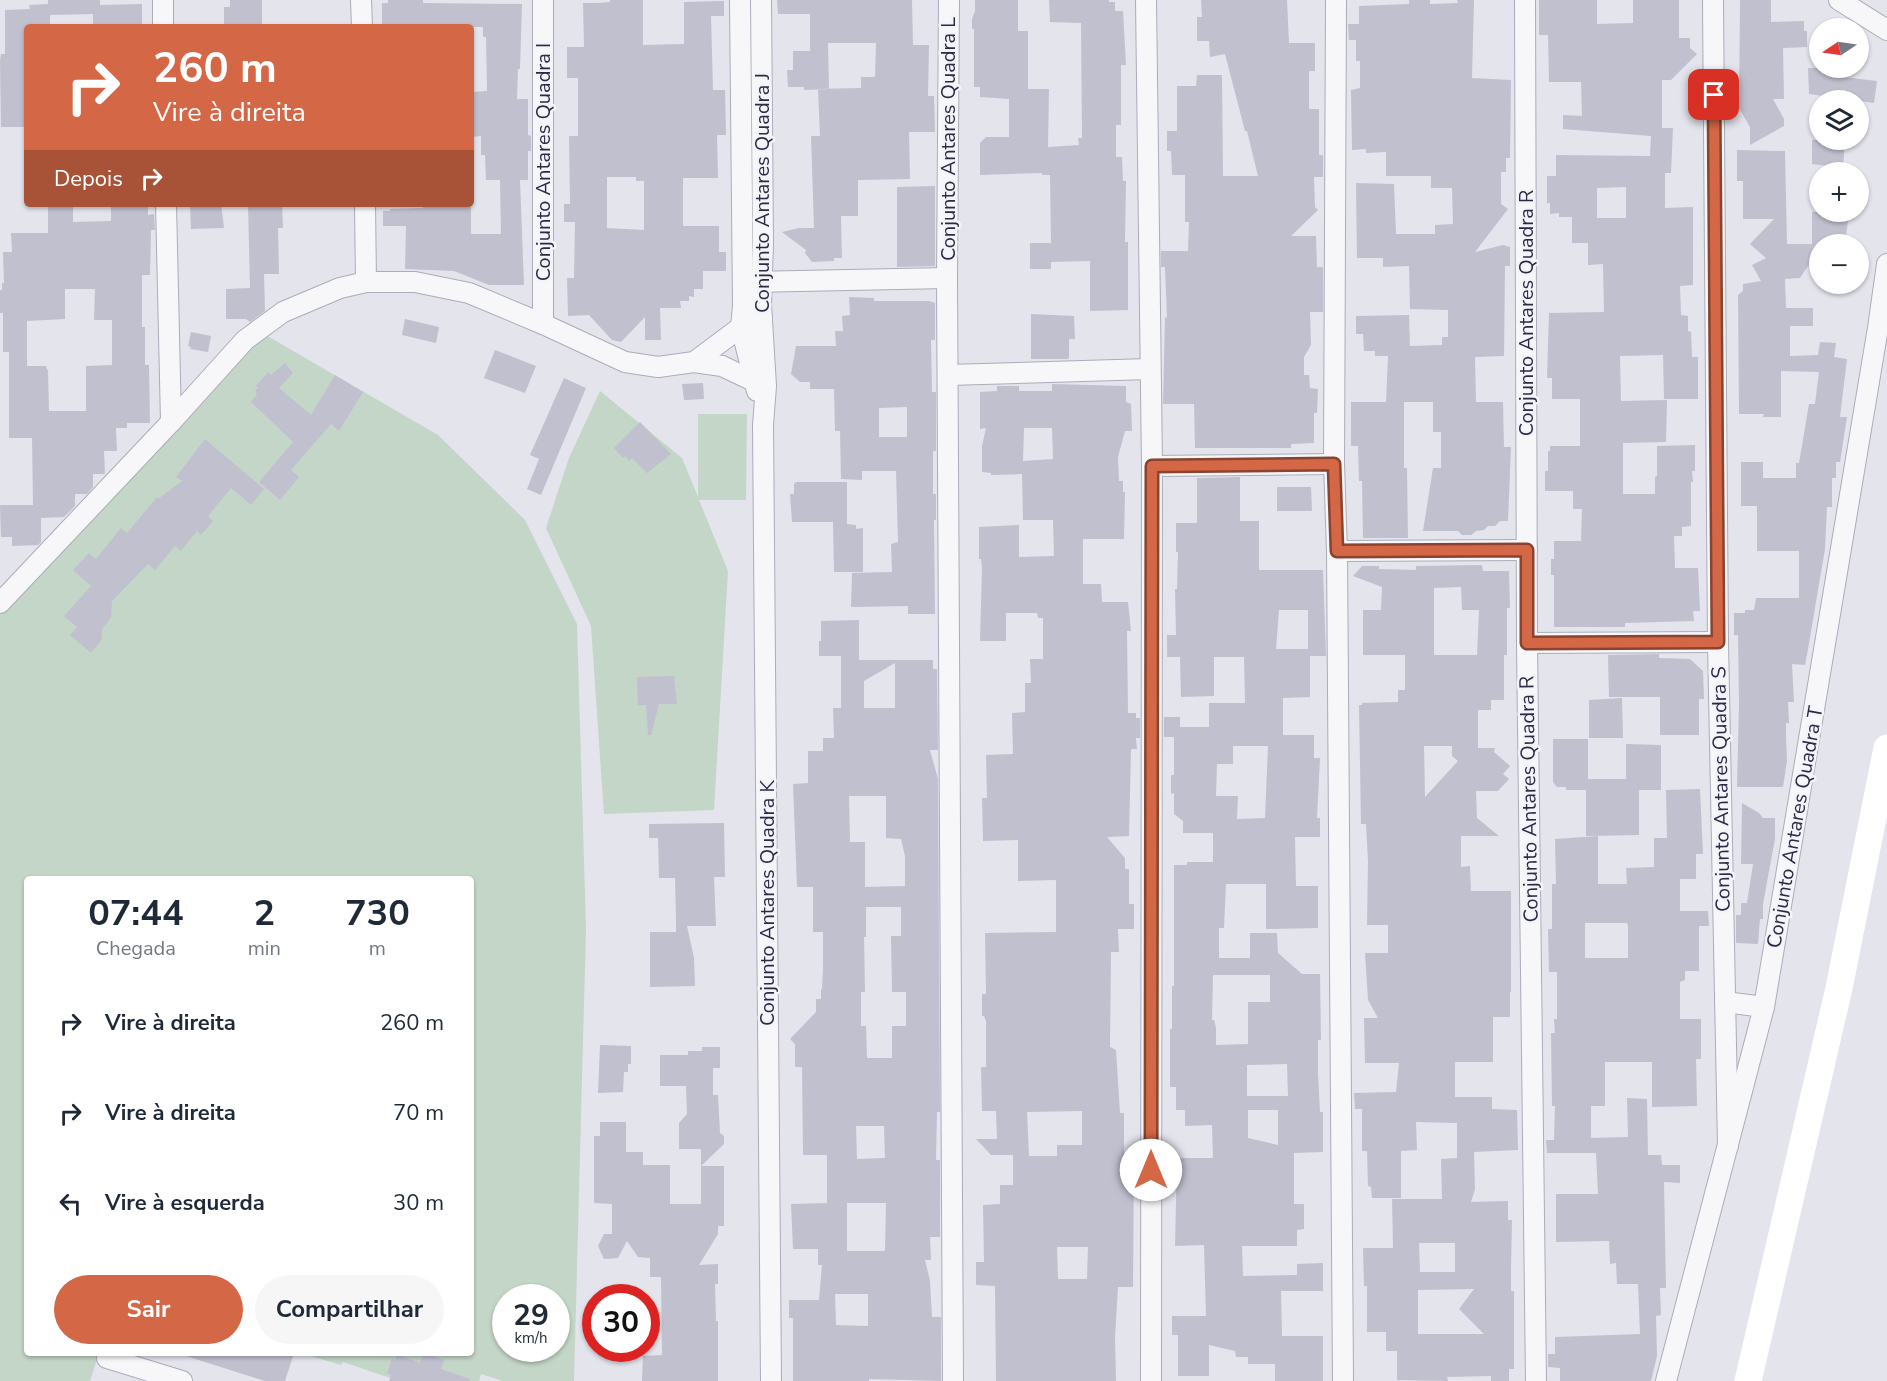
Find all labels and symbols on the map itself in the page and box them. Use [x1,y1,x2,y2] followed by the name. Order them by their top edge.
[935,17,962,261] street label: Conjunto Antares Quadra L
[1809,18,1869,78] north arrow
[530,43,557,281] street label: Conjunto Antares Quadra I
[1688,69,1739,120] pin
[749,73,776,313] street label: Conjunto Antares Quadra J
[1513,190,1540,436] street label: Conjunto Antares Quadra R
[1705,666,1737,912] street label: Conjunto Antares Quadra S
[1513,675,1545,923] street label: Conjunto Antares Quadra R
[1760,704,1830,950] street label: Conjunto Antares Quadra T
[754,780,781,1026] street label: Conjunto Antares Quadra K
[1119,1138,1183,1202] position arrow
[582,1284,660,1362] speed limit sign: 30

